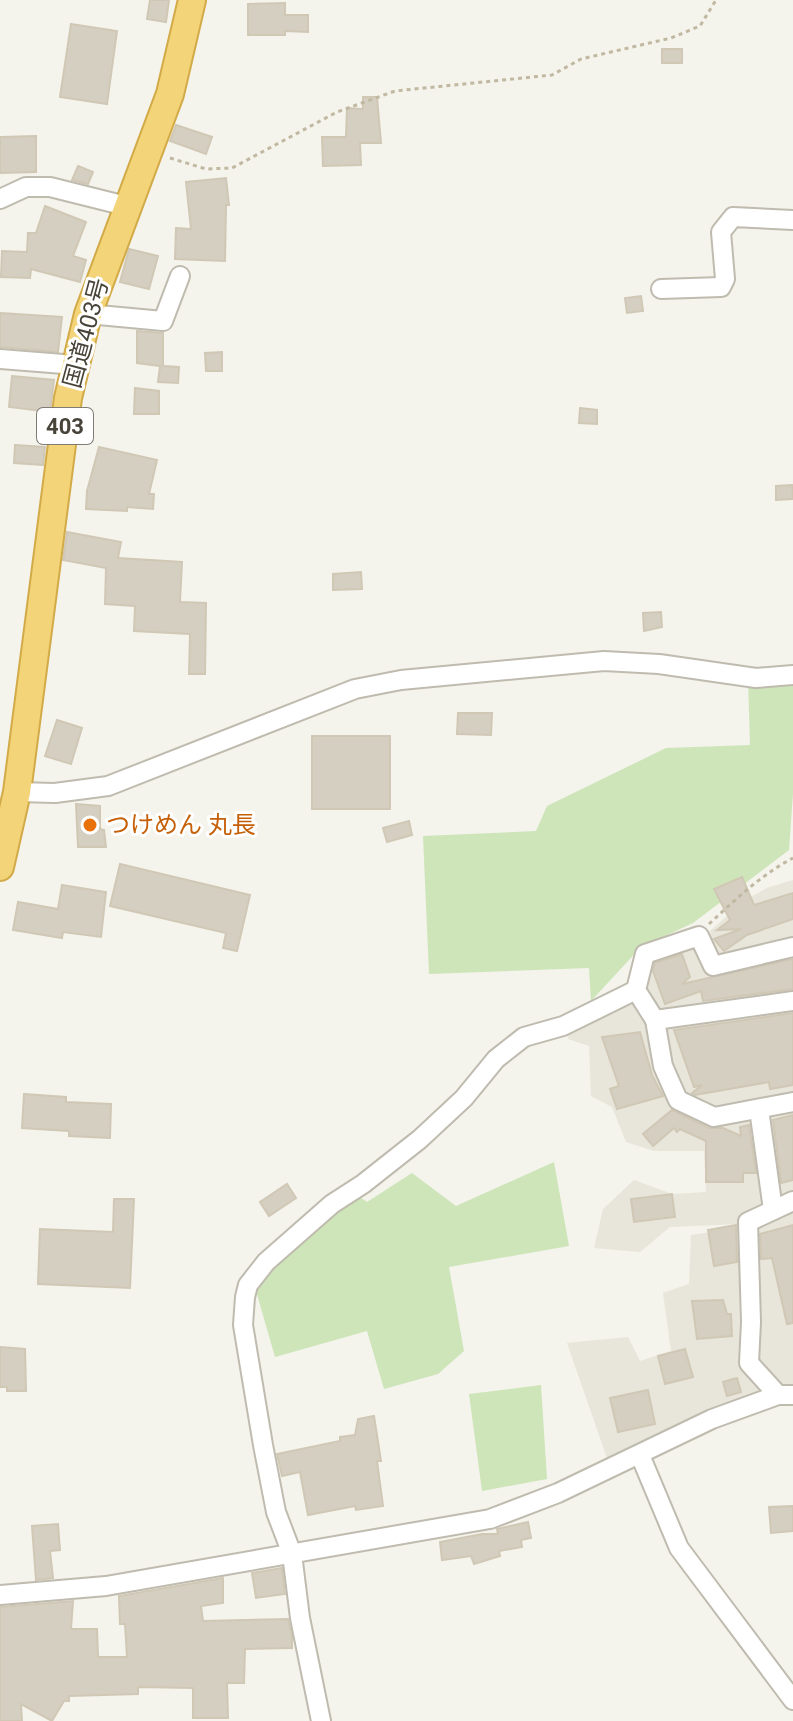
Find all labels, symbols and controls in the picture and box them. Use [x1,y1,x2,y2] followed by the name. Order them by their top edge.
[58,275,114,391] street label: 国道403号
[37,408,93,444] road number: 403
[106,811,256,839] place label: つけめん 丸長
[81,816,99,834] marker: つけめん 丸長

